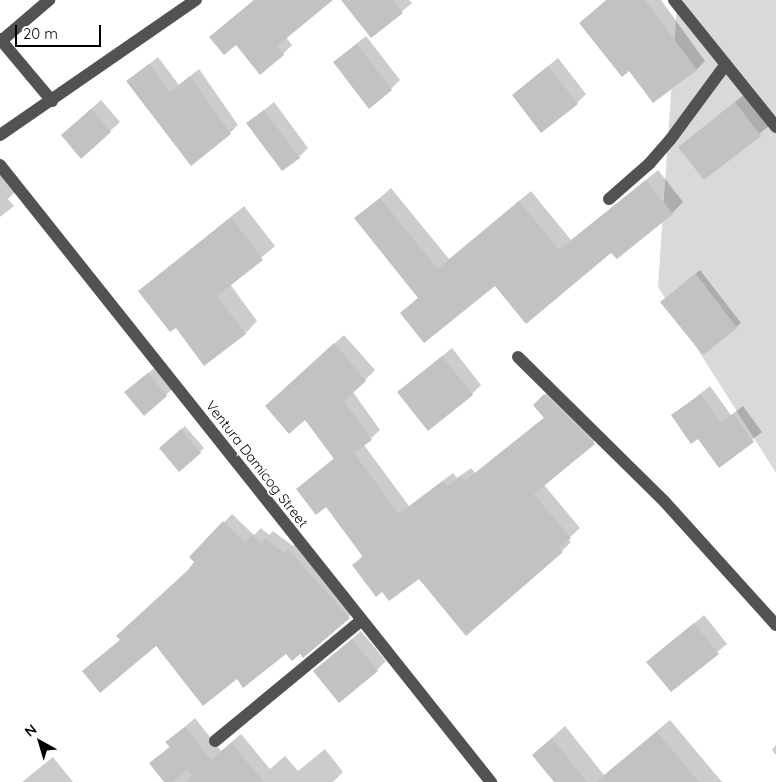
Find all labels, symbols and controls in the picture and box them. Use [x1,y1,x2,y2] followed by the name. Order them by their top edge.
[18,15,104,47] scale bar
[23,24,58,43] text: 20 m
[202,397,312,531] street label: Ventura Damicog Street
[15,717,65,767] north arrow
[21,720,40,741] text: N

